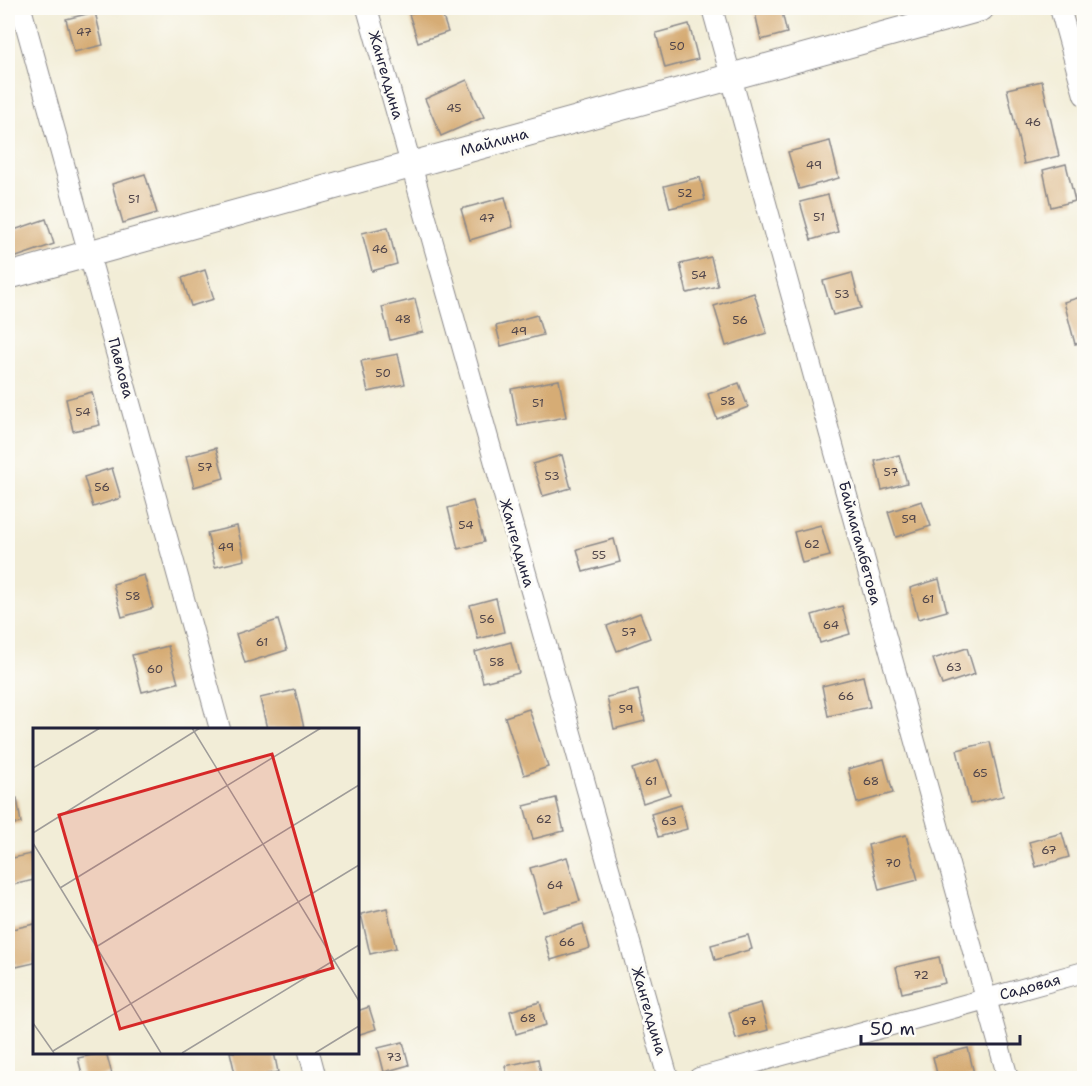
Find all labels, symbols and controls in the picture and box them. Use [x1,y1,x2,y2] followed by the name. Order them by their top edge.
[76,24,92,40] house number: 47
[364,28,408,122] street label: Жангелдина
[669,38,685,54] house number: 50
[446,100,462,116] house number: 45
[1025,114,1041,130] house number: 46
[458,123,531,161] street label: Майлина
[806,157,822,173] house number: 49
[677,185,693,201] house number: 52
[128,191,140,207] house number: 51
[813,209,825,225] house number: 51
[479,210,495,226] house number: 47
[372,241,388,257] house number: 46
[691,267,707,283] house number: 54
[834,286,850,302] house number: 53
[395,311,411,327] house number: 48
[732,312,748,328] house number: 56
[511,323,527,339] house number: 49
[103,336,139,401] street label: Павлова
[375,365,391,381] house number: 50
[720,393,736,409] house number: 58
[532,395,544,411] house number: 51
[75,404,91,420] house number: 54
[197,459,213,475] house number: 57
[883,464,899,480] house number: 57
[544,468,560,484] house number: 53
[94,479,110,495] house number: 56
[834,479,886,608] street label: Баймагамбетова
[495,496,539,590] street label: Жангелдина
[901,511,917,527] house number: 59
[458,517,474,533] house number: 54
[804,536,820,552] house number: 62
[218,539,234,555] house number: 49
[592,547,606,563] house number: 55
[125,588,141,604] house number: 58
[922,591,934,607] house number: 61
[479,611,495,627] house number: 56
[823,617,839,633] house number: 64
[621,624,637,640] house number: 57
[256,634,268,650] house number: 61
[489,654,505,670] house number: 58
[946,659,962,675] house number: 63
[147,661,163,677] house number: 60
[838,688,854,704] house number: 66
[618,701,634,717] house number: 59
[33,728,358,1053] inset map
[972,765,988,781] house number: 65
[645,773,657,789] house number: 61
[863,773,879,789] house number: 68
[536,811,552,827] house number: 62
[661,813,677,829] house number: 63
[1041,842,1057,858] house number: 67
[885,855,901,871] house number: 70
[547,877,563,893] house number: 64
[559,934,575,950] house number: 66
[627,964,671,1058] street label: Жангелдина
[913,967,929,983] house number: 72
[997,969,1063,1005] street label: Садовая
[861,1008,1020,1046] scale bar
[520,1010,536,1026] house number: 68
[741,1013,757,1029] house number: 67
[870,1017,915,1041] text: 50 m
[386,1049,402,1065] house number: 73

